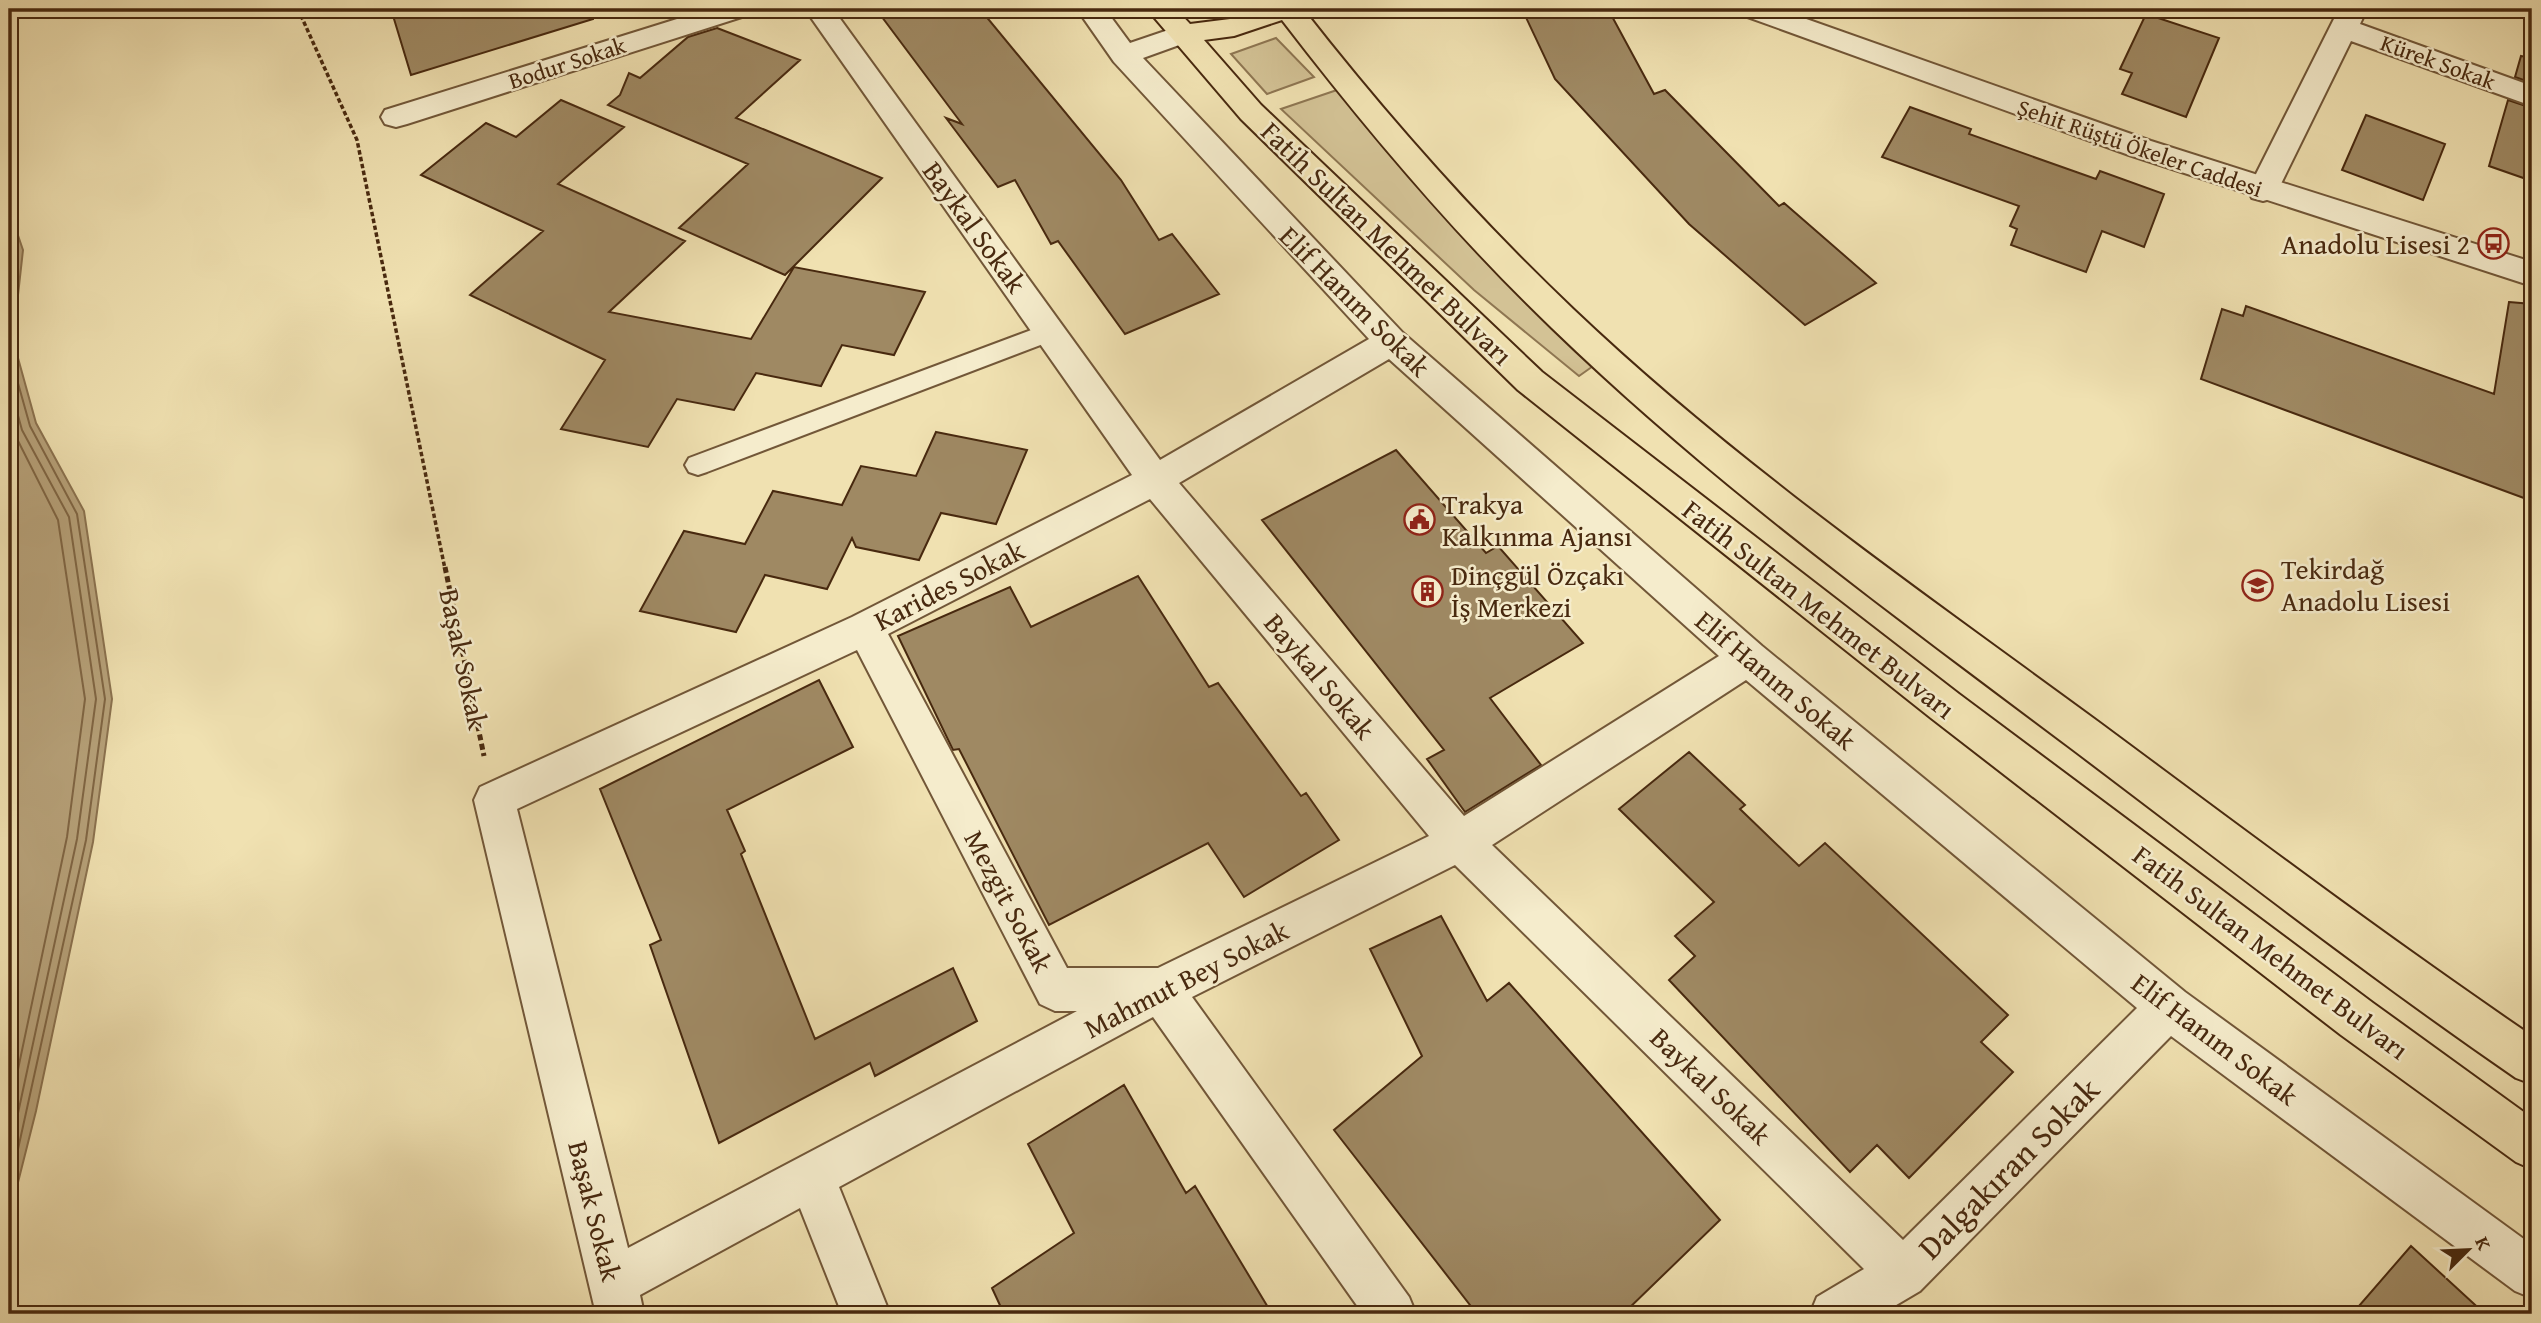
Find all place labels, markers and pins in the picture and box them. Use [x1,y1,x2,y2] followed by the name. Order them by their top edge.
[2281,223,2470,264] place label: Anadolu Lisesi 2
[2476,227,2510,261] bus stop icon: Anadolu Lisesi 2
[1442,483,1632,556] place label: Trakya Kalkınma Ajansı
[1402,503,1436,537] public building icon: Trakya Kalkınma Ajansı
[2281,548,2450,621] place label: Tekirdağ Anadolu Lisesi
[1451,554,1624,627] place label: Dinçgül Özçakı İş Merkezi
[2241,568,2275,602] school or university icon: Tekirdağ Anadolu Lisesi
[1411,574,1445,608] building icon: Dinçgül Özçakı İş Merkezi

